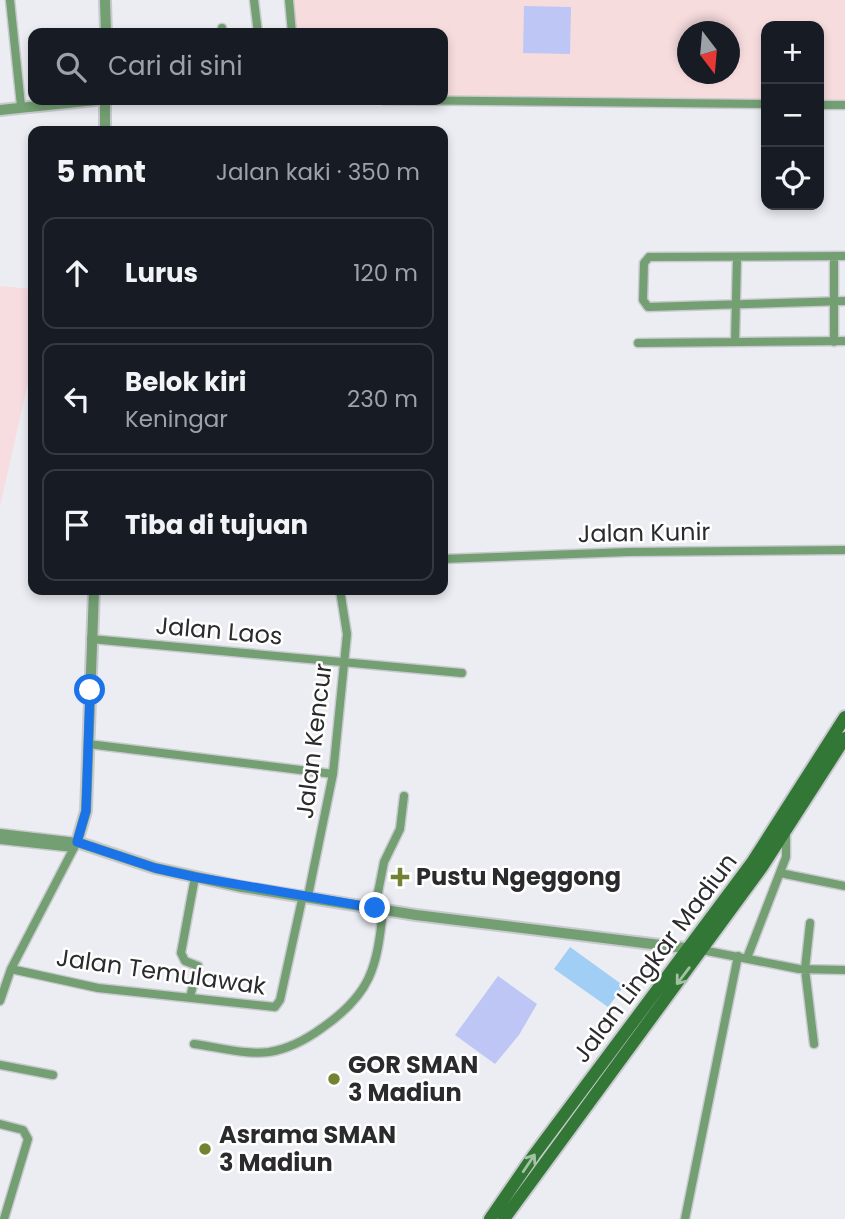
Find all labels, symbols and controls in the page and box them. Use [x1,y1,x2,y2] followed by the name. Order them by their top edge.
[677,21,740,84] north arrow
[761,21,824,210] map controls
[761,21,824,84] button: +
[28,28,448,105] search box
[52,48,90,86] icon: search
[108,48,243,84] text: Cari di sini
[761,84,824,147] button: −
[761,147,824,210] button: locate
[56,150,146,193] text: 5 mnt
[216,156,420,188] text: Jalan kaki · 350 m
[58,254,96,292] icon: ahead
[125,255,198,291] text: Lurus
[353,257,418,289] text: 120 m
[125,364,247,400] text: Belok kiri
[58,380,96,418] icon: left
[347,383,418,415] text: 230 m
[125,403,228,435] text: Keningar
[58,506,96,544] icon: arrive
[125,507,308,543] text: Tiba di tujuan
[577,515,711,550] street label: Jalan Kunir
[154,609,284,652] street label: Jalan Laos
[288,661,339,821] street label: Jalan Kencur
[74,674,105,705] route start
[565,846,744,1069] street label: Jalan Lingkar Madiun
[416,860,621,893] place label: Pustu Ngeggong
[390,867,410,887] marker: Pustu Ngeggong
[359,892,390,923] route end
[54,940,269,1003] street label: Jalan Temulawak
[675,966,690,985] one-way arrow
[348,1048,478,1109] place label: GOR SMAN 3 Madiun
[326,1071,342,1087] marker: GOR SMAN 3 Madiun
[219,1118,396,1179] place label: Asrama SMAN 3 Madiun
[197,1141,213,1157] marker: Asrama SMAN 3 Madiun
[522,1154,536,1173] one-way arrow

